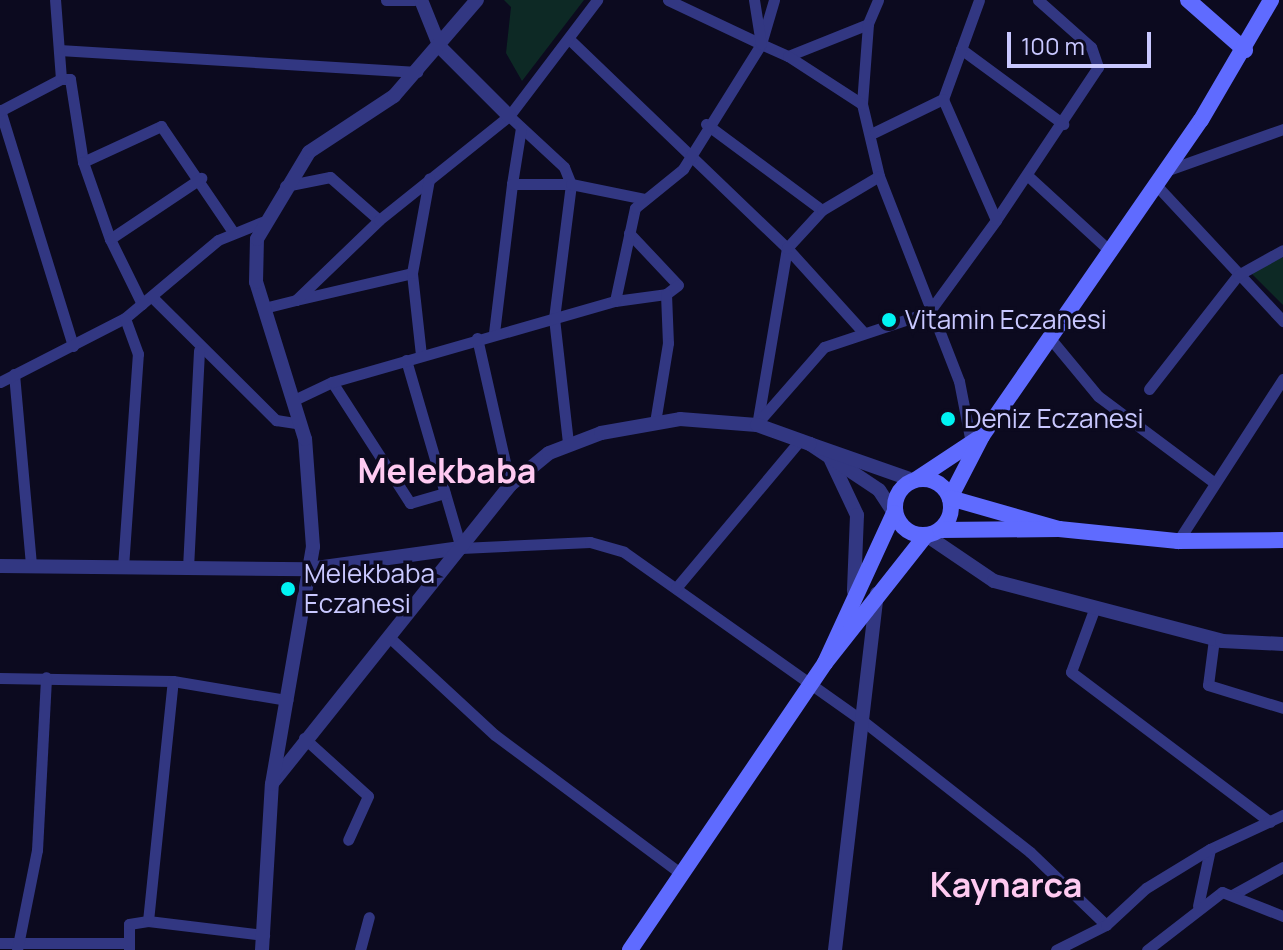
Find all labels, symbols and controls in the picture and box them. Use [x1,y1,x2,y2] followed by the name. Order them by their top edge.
[1011,16,1155,66] scale bar
[1021,29,1085,62] text: 100 m
[905,304,1107,336] place label: Vitamin Eczanesi
[880,311,898,329] marker: Vitamin Eczanesi
[964,403,1144,435] place label: Deniz Eczanesi
[939,410,957,428] marker: Deniz Eczanesi
[358,451,536,491] district label: Melekbaba
[304,558,435,620] place label: Melekbaba Eczanesi
[279,580,297,598] marker: Melekbaba Eczanesi
[930,865,1082,905] district label: Kaynarca

